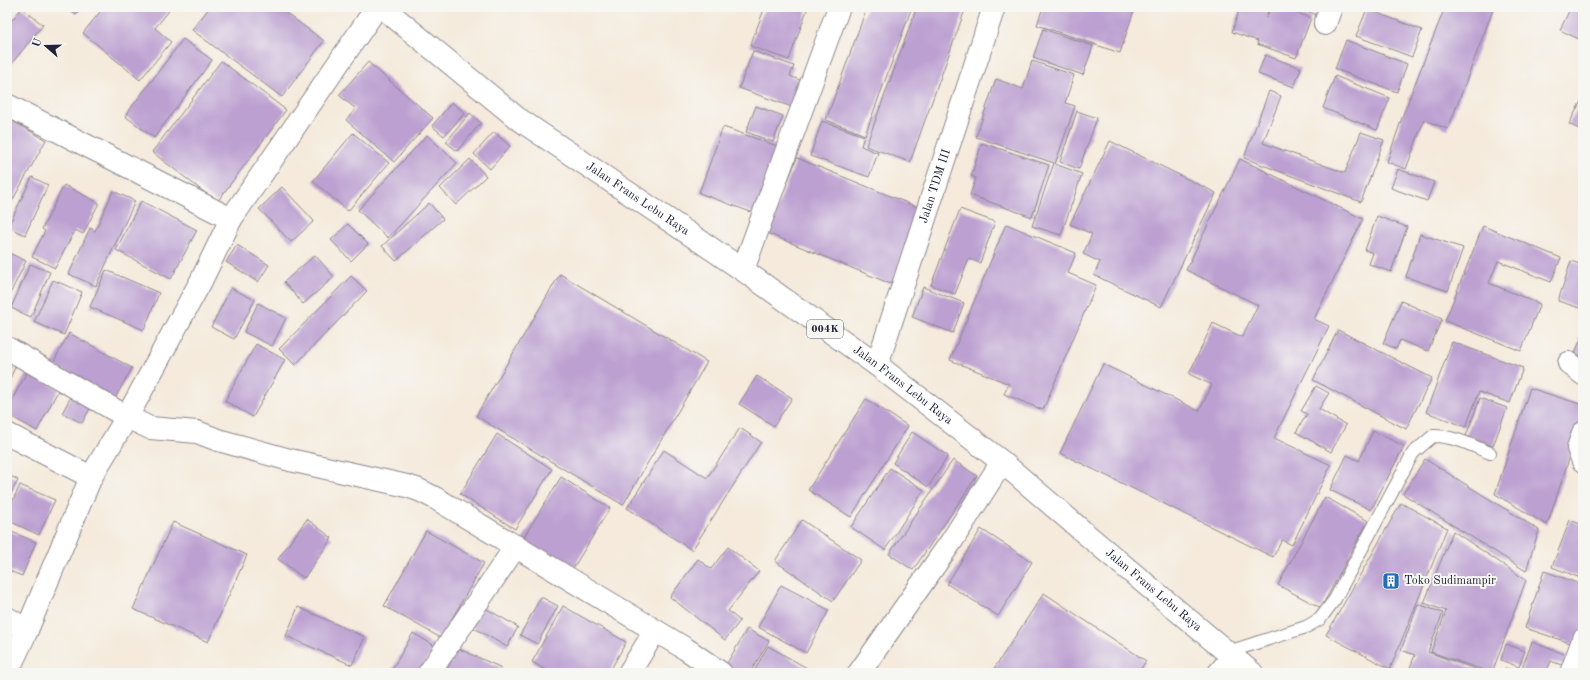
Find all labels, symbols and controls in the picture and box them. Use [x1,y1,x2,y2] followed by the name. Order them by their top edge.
[26,26,66,66] north arrow
[31,37,45,49] text: U
[918,148,953,225] street label: Jalan TDM III
[584,160,691,238] street label: Jalan Frans Lebu Raya
[807,320,843,338] road number: 004K
[851,344,954,427] street label: Jalan Frans Lebu Raya
[1103,547,1204,634] street label: Jalan Frans Lebu Raya
[1381,571,1401,591] building icon: Toko Sudimampir
[1404,575,1496,587] place label: Toko Sudimampir

